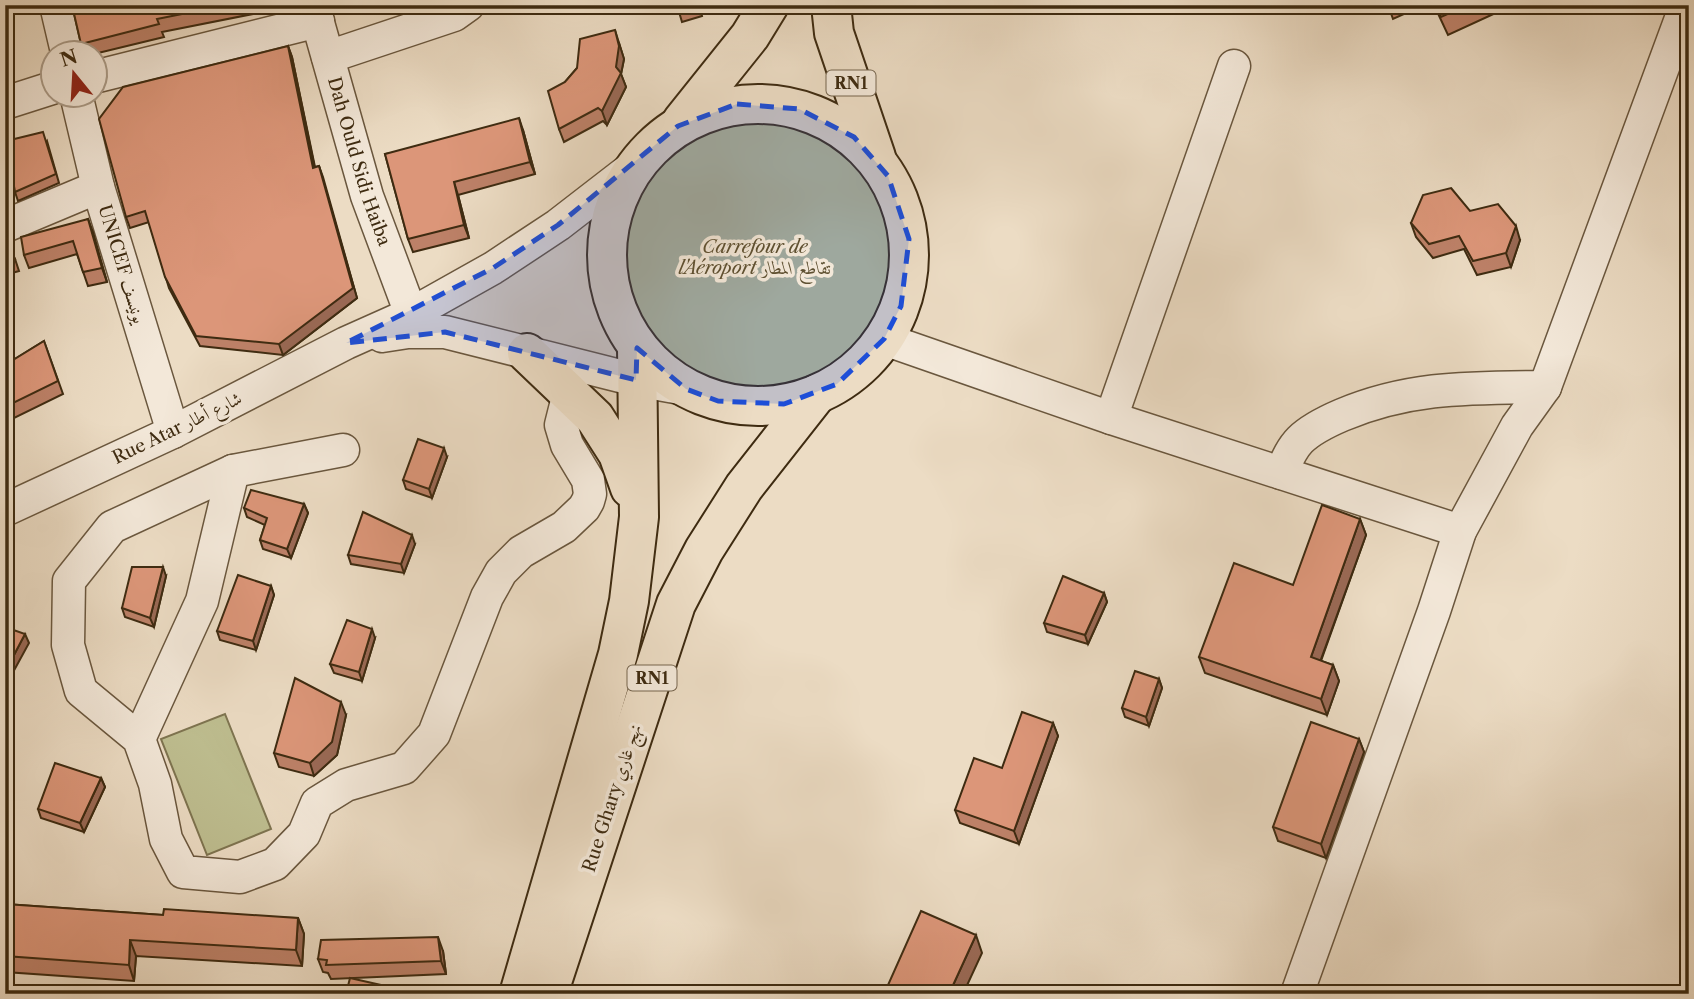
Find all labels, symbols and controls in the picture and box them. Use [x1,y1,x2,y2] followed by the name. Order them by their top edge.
[38,38,108,108] north arrow
[57,45,80,72] text: N
[826,71,876,96] road number: RN1
[323,74,396,249] street label: Dah Ould Sidi Haiba
[94,202,151,328] street label: UNICEF يونيسف
[679,236,831,284] park label: Carrefour de l'Aéroport تقاطع المطار
[108,385,247,472] street label: Rue Atar شارع أطار
[628,666,676,691] road number: RN1
[578,721,651,876] street label: Rue Ghary نهج غاري

